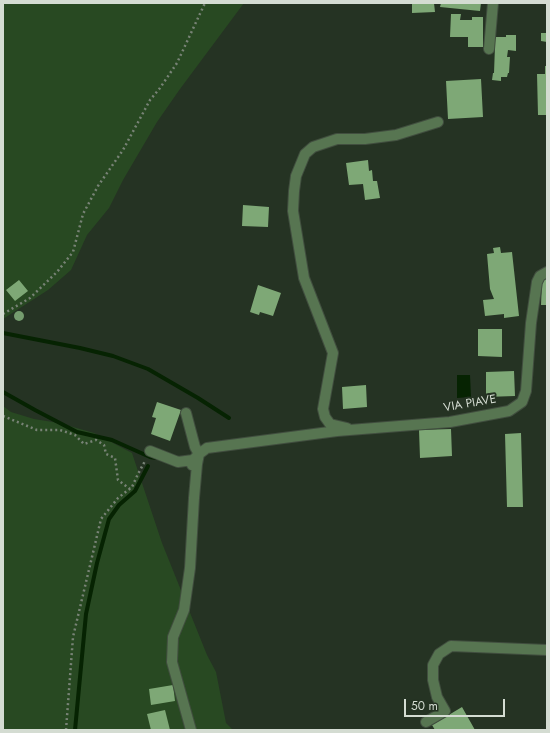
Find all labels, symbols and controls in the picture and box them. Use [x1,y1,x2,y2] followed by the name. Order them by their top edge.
[443,392,497,416] street label: VIA PIAVE
[406,691,507,717] scale bar
[411,697,438,715] text: 50 m

